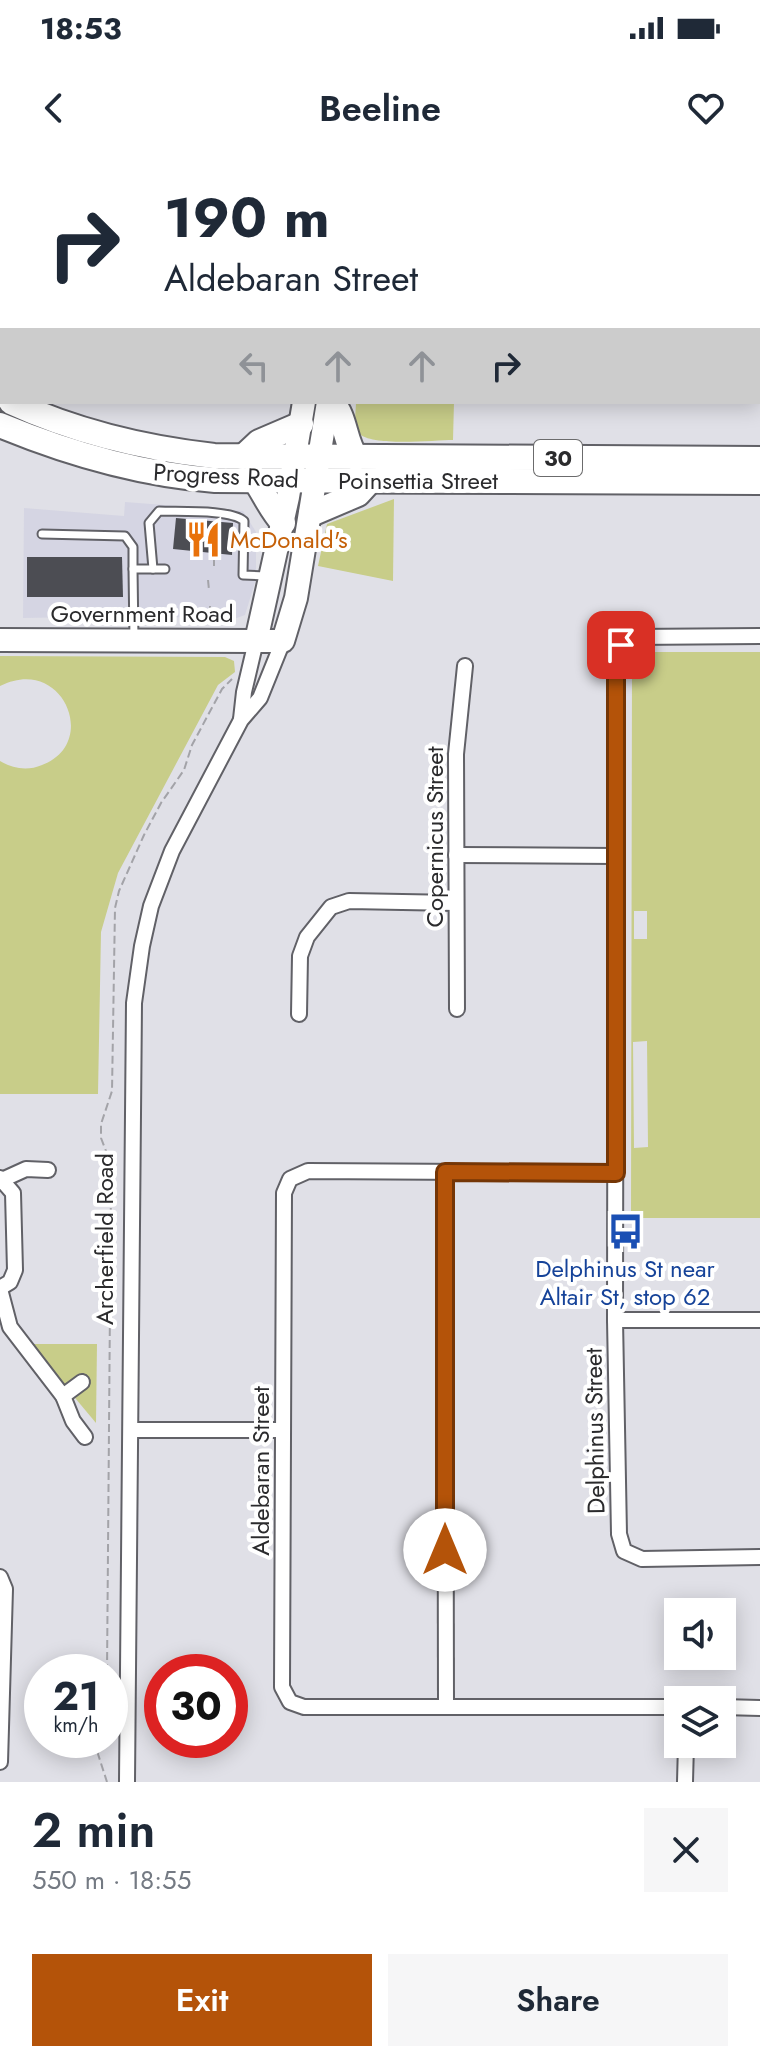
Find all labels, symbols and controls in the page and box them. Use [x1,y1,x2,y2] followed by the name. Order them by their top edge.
[40,7,122,50] text: 18:53
[319,82,441,134] text: Beeline
[32,86,76,130] icon: back
[684,86,728,130] icon: heart
[164,177,330,258] text: 190 m
[32,192,136,296] icon: right
[164,252,418,304] text: Aldebaran Street
[232,344,276,388] icon: left
[316,344,360,388] icon: ahead
[400,344,444,388] icon: ahead
[484,344,528,388] icon: right
[534,440,582,476] road number: 30
[152,454,300,497] street label: Progress Road
[338,463,498,498] street label: Poinsettia Street
[185,521,223,559] restaurant icon: McDonald's
[230,522,348,557] place label: McDonald's
[50,596,234,631] street label: Government Road
[587,611,655,679] pin
[599,623,643,667] icon: arrive
[417,746,452,927] street label: Copernicus Street
[87,1153,122,1325] street label: Archerfield Road
[606,1213,644,1251] bus stop icon: Delphinus St near Altair St, stop 62
[535,1251,716,1314] place label: Delphinus St near Altair St, stop 62
[576,1347,613,1514] street label: Delphinus Street
[243,1386,278,1556] street label: Aldebaran Street
[403,1508,487,1592] position arrow
[664,1598,736,1758] map controls
[664,1598,736,1670] button: sound
[144,1654,248,1758] speed limit sign: 30
[53,1667,99,1725] text: 21
[664,1686,736,1758] button: layers
[53,1711,99,1740] text: km/h
[32,1796,155,1865] text: 2 min
[644,1808,728,1892] button: close
[32,1861,191,1899] text: 550 m · 18:55
[32,1954,372,2046] button: Exit
[388,1954,728,2046] button: Share

